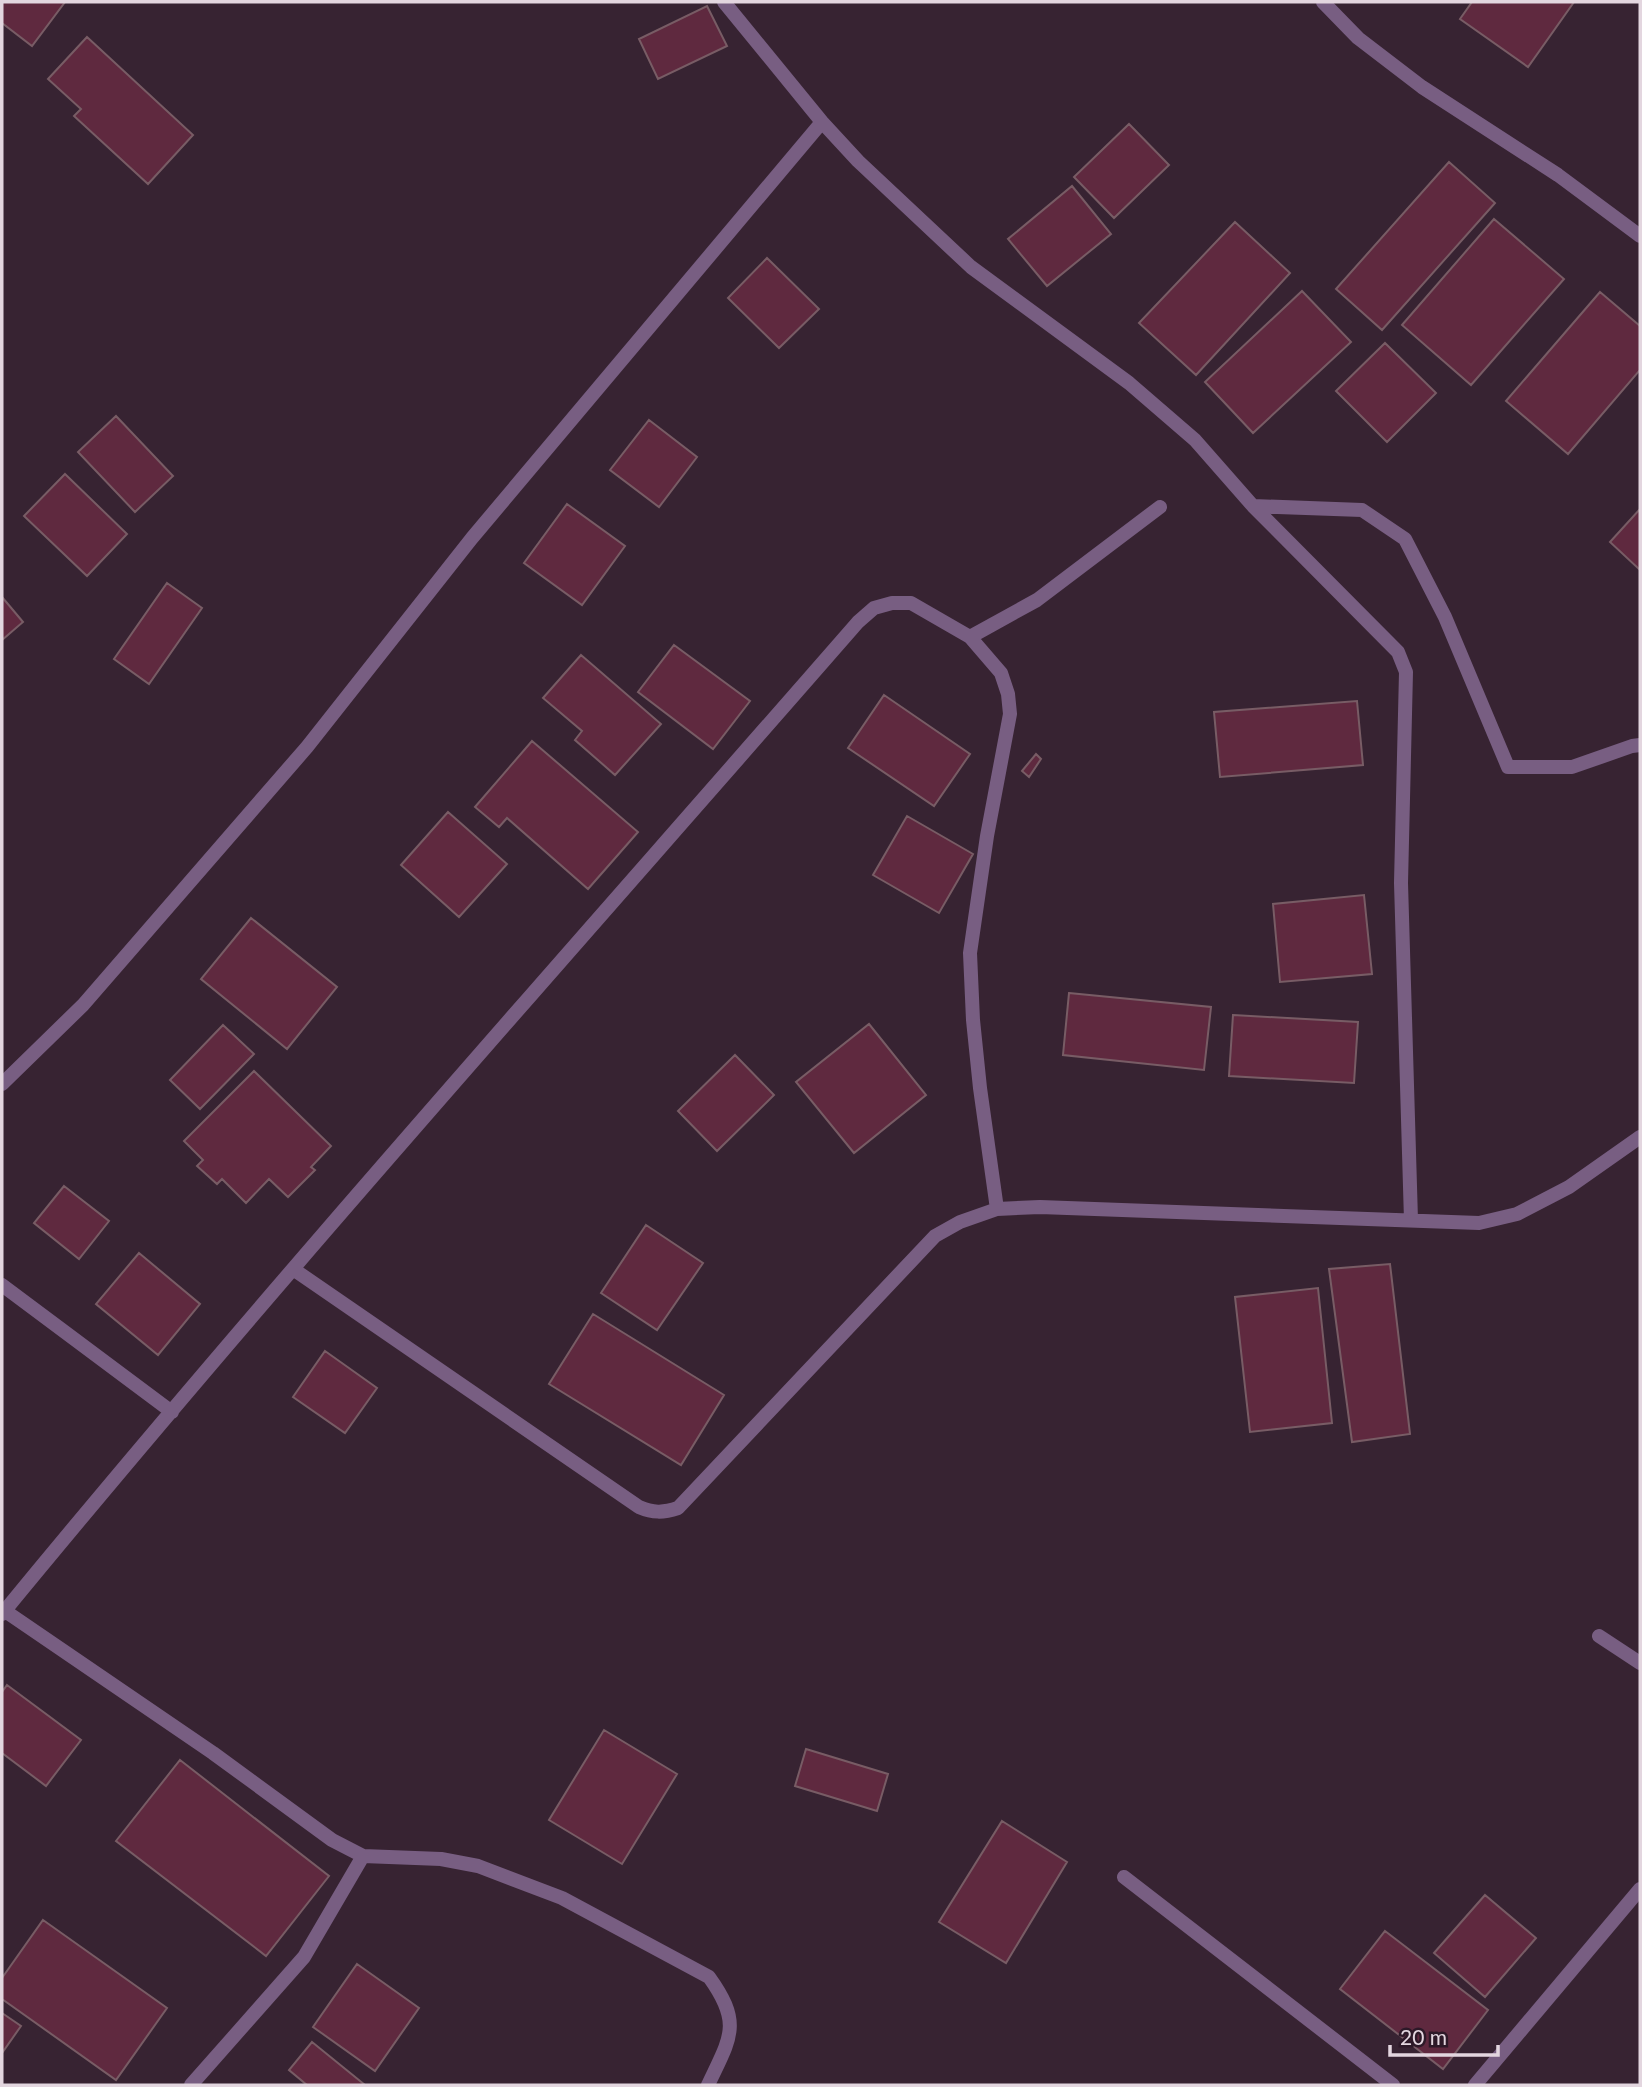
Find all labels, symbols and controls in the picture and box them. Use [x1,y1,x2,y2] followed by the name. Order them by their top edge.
[1390,2014,1498,2058] scale bar
[1400,2024,1447,2049] text: 20 m

